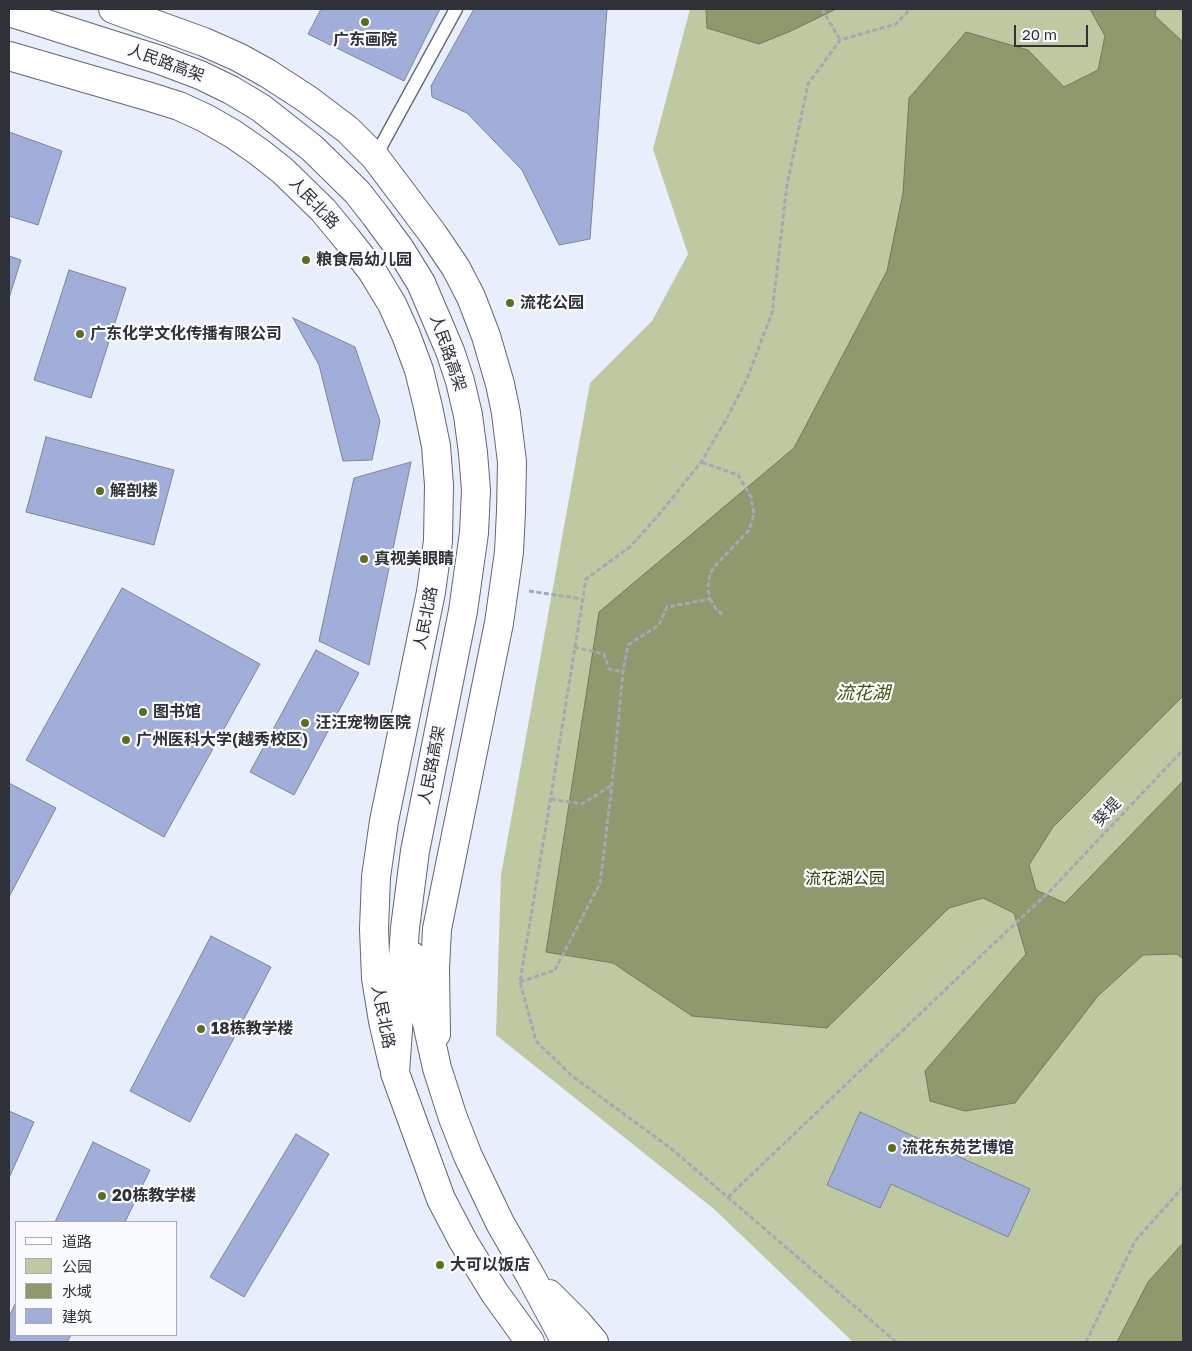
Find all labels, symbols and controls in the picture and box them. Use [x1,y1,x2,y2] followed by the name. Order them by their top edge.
[1017,15,1091,47] scale bar
[359,16,371,28] marker: 广东画院
[1022,25,1057,43] text: 20 m
[333,30,397,50] place label: 广东画院
[125,40,207,86] street label: 人民路高架
[285,173,343,233] street label: 人民北路
[316,250,412,270] place label: 粮食局幼儿园
[300,254,312,266] marker: 粮食局幼儿园
[520,293,584,313] place label: 流花公园
[504,297,516,309] marker: 流花公园
[426,312,470,394] street label: 人民路高架
[90,324,282,344] place label: 广东化学文化传播有限公司
[74,328,86,340] marker: 广东化学文化传播有限公司
[110,481,158,501] place label: 解剖楼
[94,485,106,497] marker: 解剖楼
[374,549,454,569] place label: 真视美眼睛
[358,553,370,565] marker: 真视美眼睛
[410,585,442,651] street label: 人民北路
[836,682,890,704] water label: 流花湖
[153,702,201,722] place label: 图书馆
[137,706,149,718] marker: 图书馆
[315,713,411,733] place label: 汪汪宠物医院
[299,717,311,729] marker: 汪汪宠物医院
[415,724,449,806] street label: 人民路高架
[136,730,308,750] place label: 广州医科大学(越秀校区)
[120,734,132,746] marker: 广州医科大学(越秀校区)
[1089,794,1125,830] street label: 葵堤
[805,869,885,889] park label: 流花湖公园
[367,984,399,1050] street label: 人民北路
[211,1019,293,1039] place label: 18栋教学楼
[195,1023,207,1035] marker: 18栋教学楼
[902,1138,1014,1158] place label: 流花东苑艺博馆
[886,1142,898,1154] marker: 流花东苑艺博馆
[112,1186,196,1206] place label: 20栋教学楼
[96,1190,108,1202] marker: 20栋教学楼
[15,1221,178,1336] legend
[62,1232,92,1250] text: 道路
[450,1255,530,1275] place label: 大可以饭店
[62,1257,92,1275] text: 公园
[434,1259,446,1271] marker: 大可以饭店
[62,1282,92,1300] text: 水域
[62,1307,92,1325] text: 建筑

